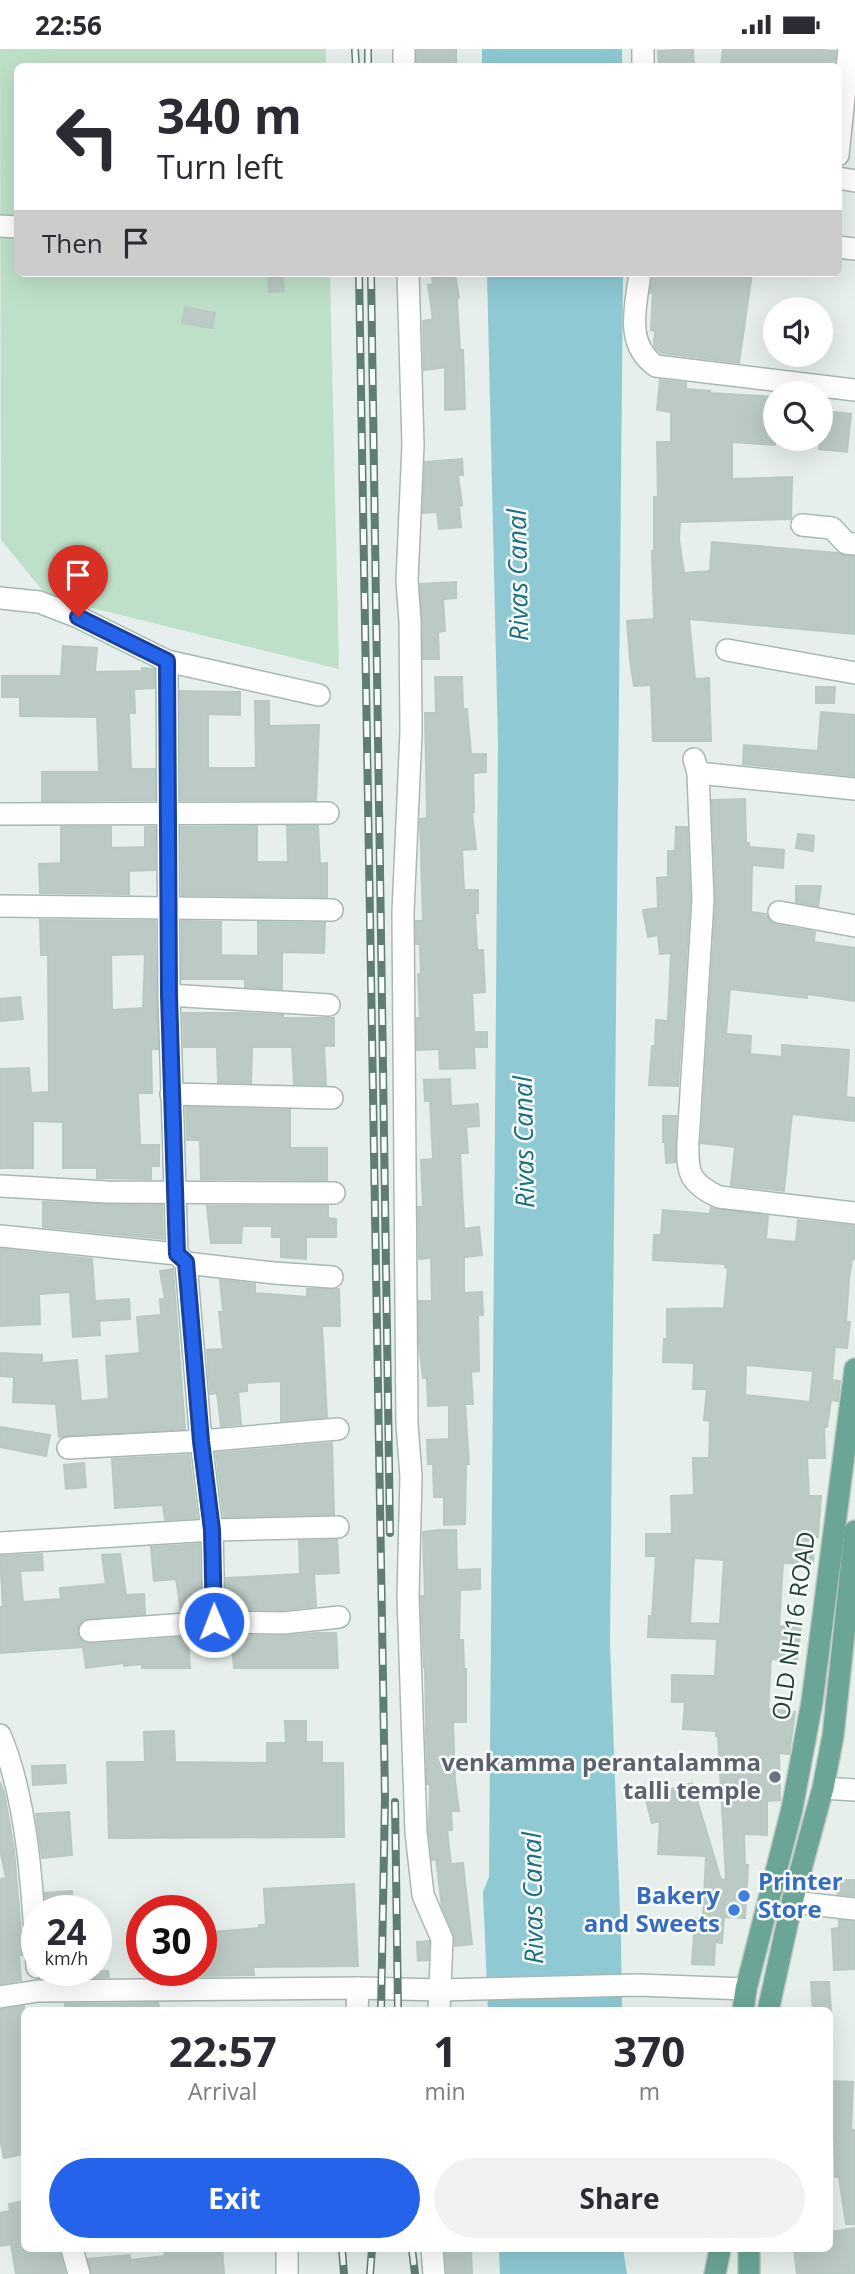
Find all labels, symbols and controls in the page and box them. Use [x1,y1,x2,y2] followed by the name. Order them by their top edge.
[35,7,102,43] text: 22:56
[157,82,302,148] text: 340 m
[42,91,133,182] icon: left
[157,145,283,188] text: Turn left
[117,224,155,262] icon: arrive
[42,225,103,261] text: Then
[763,297,833,451] map controls
[763,297,833,367] button: sound
[763,381,833,451] button: search
[498,507,536,641] water label: Rivas Canal
[48,545,108,617] pin
[59,556,97,594] icon: arrive
[504,1074,542,1208] water label: Rivas Canal
[763,1529,822,1722] street label: OLD NH16 ROAD
[177,1585,251,1659] position arrow
[441,1745,761,1806] place label: venkamma perantalamma talli temple
[767,1769,783,1785] marker: venkamma perantalamma talli temple
[513,1830,551,1964] water label: Rivas Canal
[758,1864,843,1925] place label: Printer Store
[584,1878,720,1939] place label: Bakery and Sweets
[736,1888,752,1904] marker: Printer Store
[126,1895,217,1986] speed limit sign: 30
[726,1902,742,1918] marker: Bakery and Sweets
[46,1908,87,1955] text: 24
[45,1946,88,1970] text: km/h
[169,2022,277,2079] text: 22:57
[433,2022,457,2079] text: 1
[613,2022,685,2079] text: 370
[188,2075,257,2107] text: Arrival
[424,2075,466,2107] text: min
[639,2075,660,2107] text: m
[49,2158,420,2238] button: Exit
[434,2158,805,2238] button: Share

